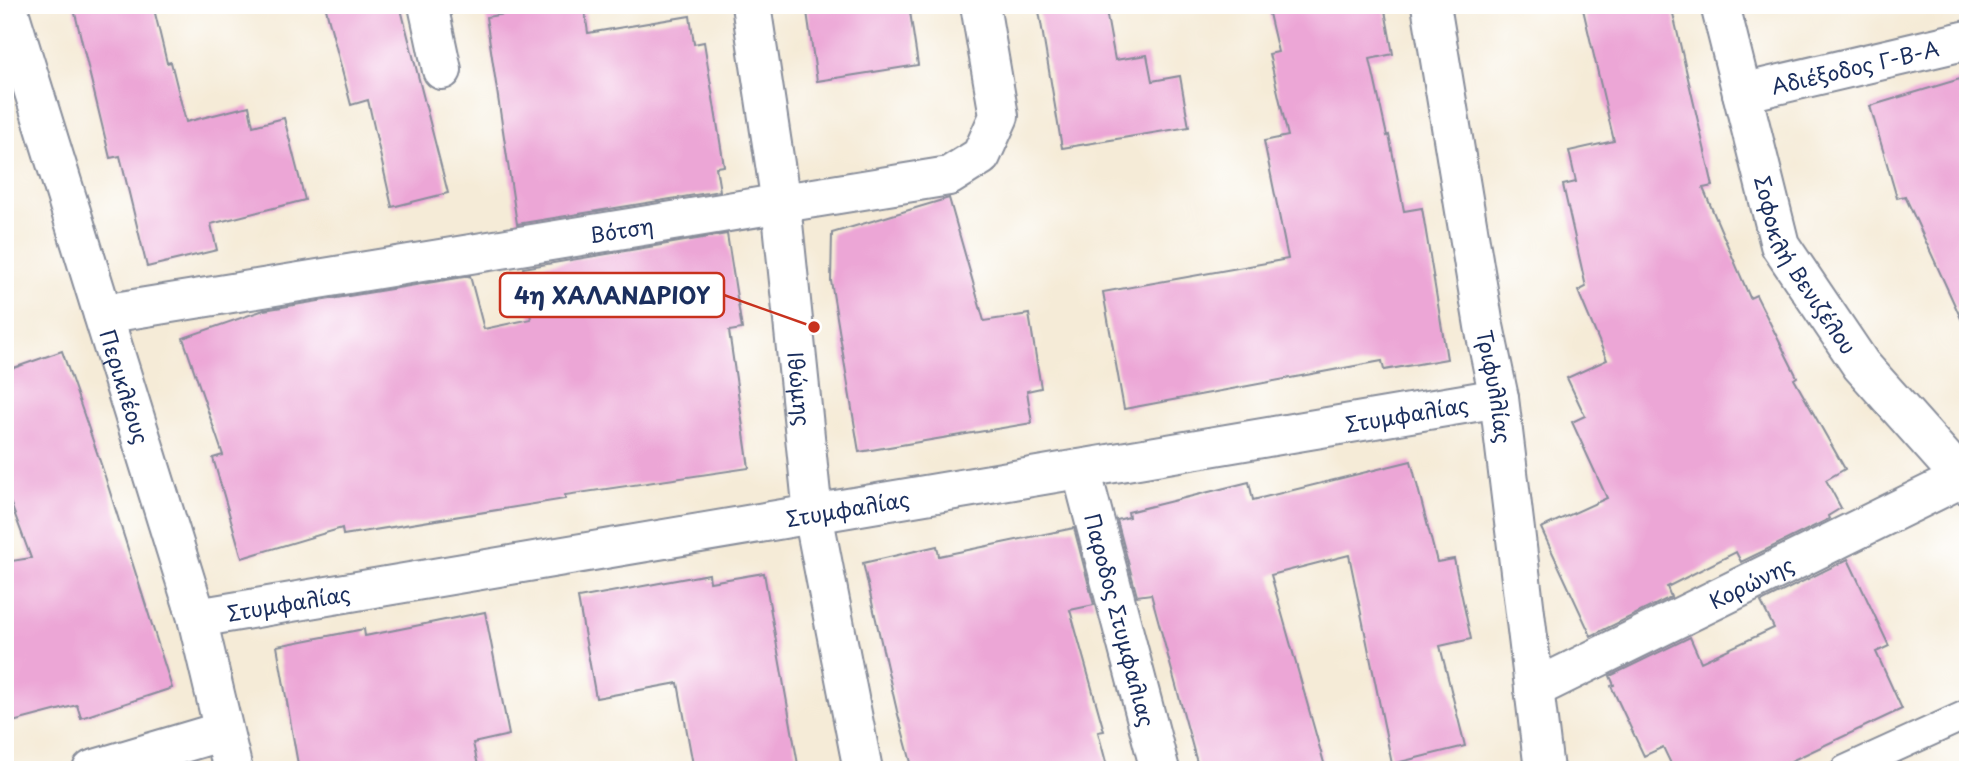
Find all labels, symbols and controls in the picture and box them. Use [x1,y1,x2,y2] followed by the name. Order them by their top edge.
[1768,31,1942,102] street label: Αδιέξοδος Γ-Β-Α
[1747,172,1865,360] street label: Σοφοκλή Βενιζέλου
[587,209,655,250] street label: Βότση
[500,273,724,317] callout: 4η ΧΑΛΑΝΔΡΙΟΥ
[514,277,711,312] text: 4η ΧΑΛΑΝΔΡΙΟΥ
[92,325,158,448] street label: Περικλέους
[1469,327,1520,445] street label: Τριφυλλίας
[780,350,820,428] street label: Ιθώμης
[1343,387,1471,440] street label: Στυμφαλίας
[784,482,912,534] street label: Στυμφαλίας
[1077,510,1164,730] street label: Παροδος Στυμφαλιας
[1703,548,1799,616] street label: Κορώνης
[225,576,353,629] street label: Στυμφαλίας

